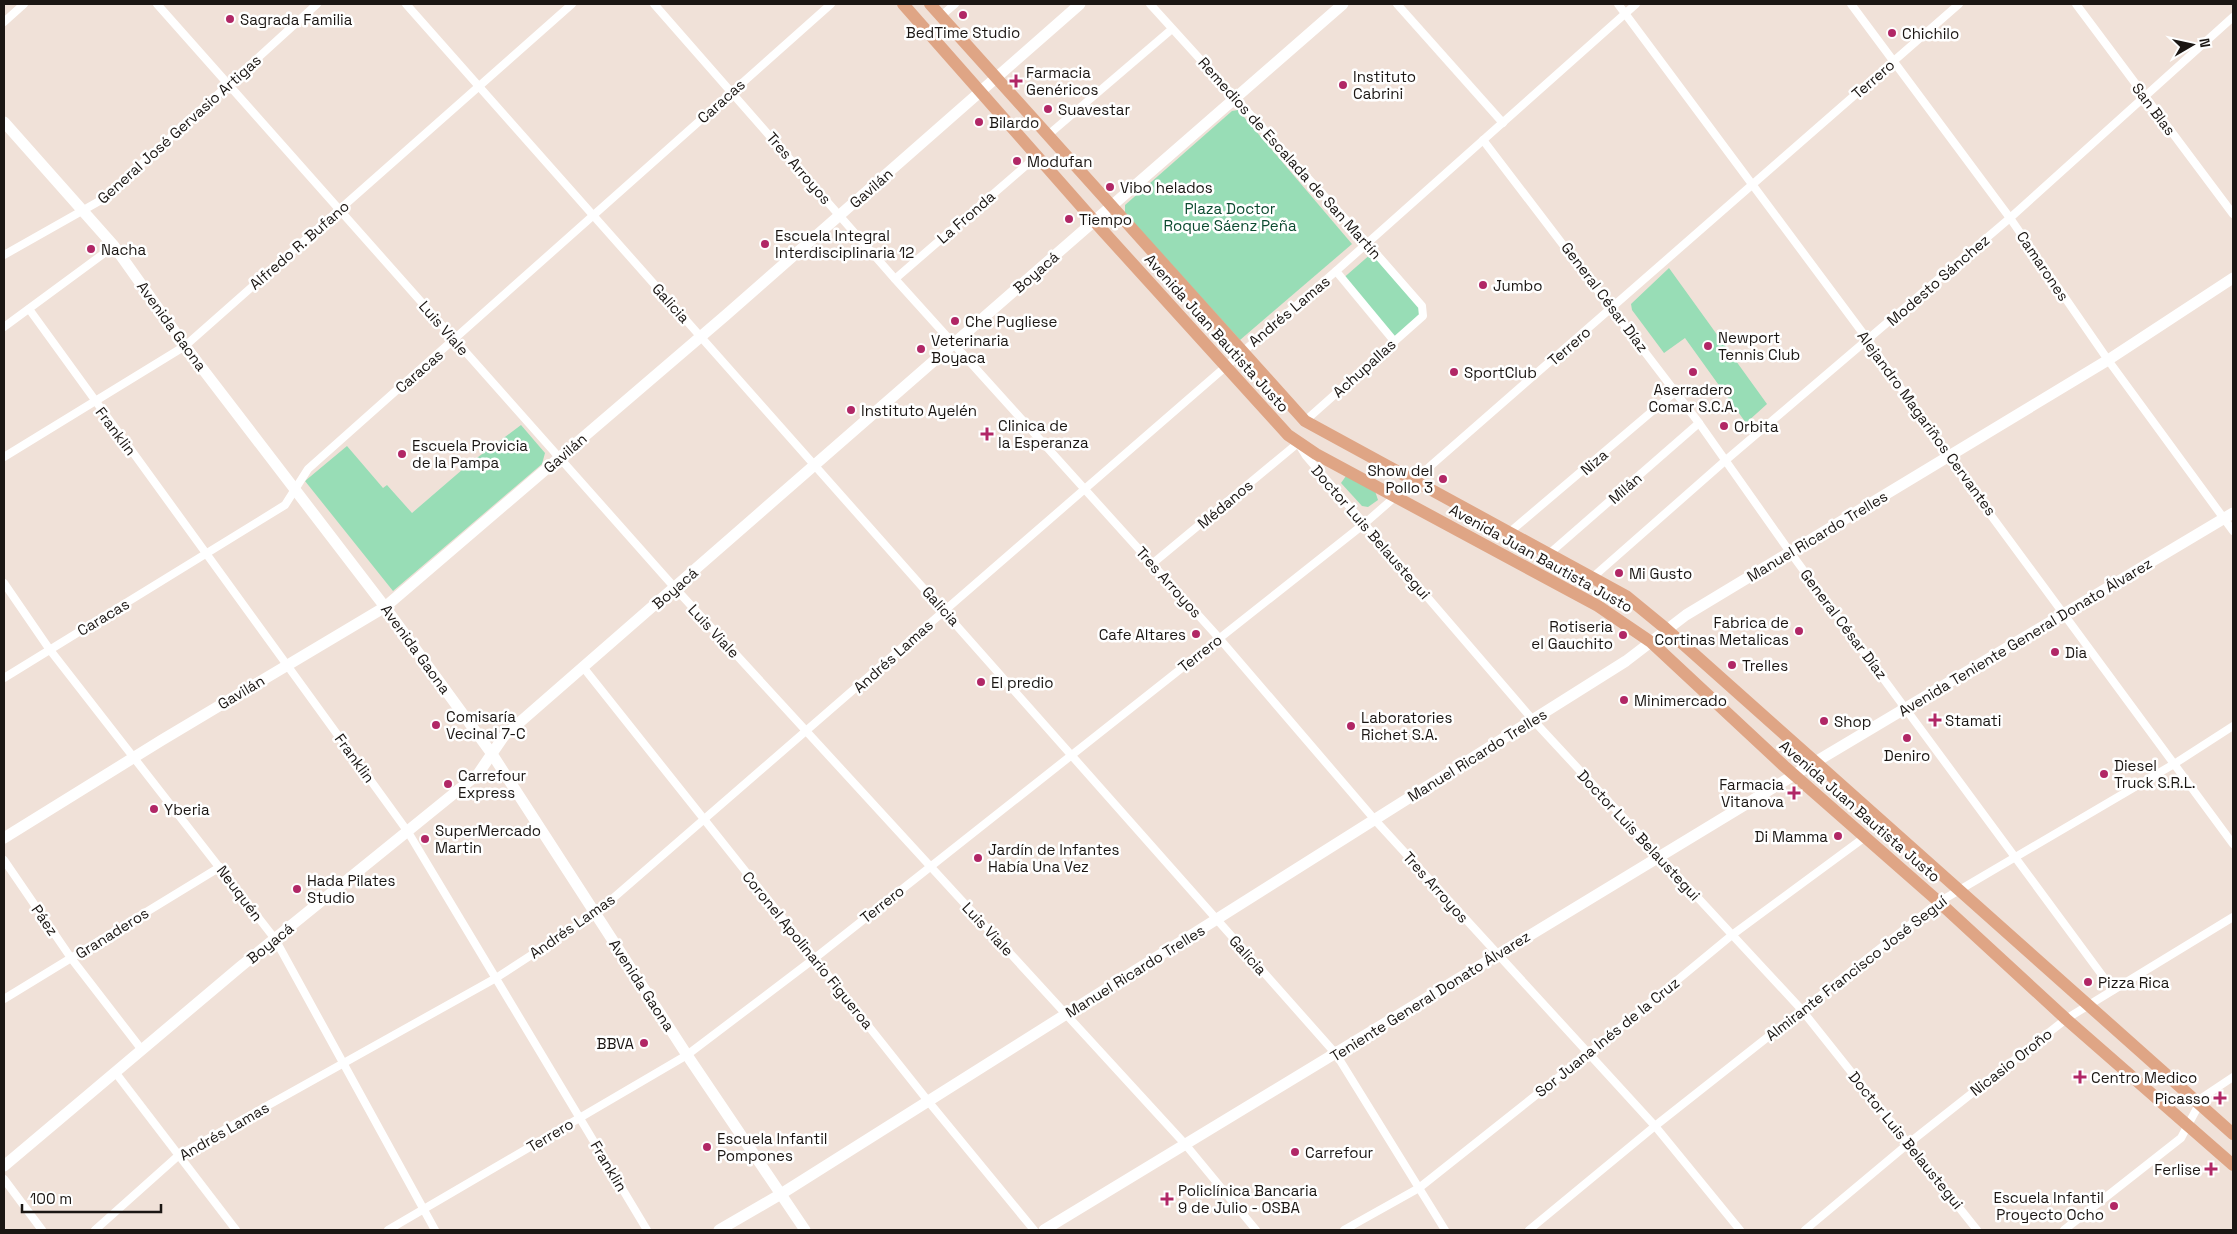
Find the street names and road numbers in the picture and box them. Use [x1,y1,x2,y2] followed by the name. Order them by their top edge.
[93,50,265,208] street label: General José Gervasio Artigas
[1194,53,1386,263] street label: Remedios de Escalada de San Martín
[1848,55,1898,103] street label: Terrero
[693,75,749,127] street label: Caracas
[2128,79,2180,139] street label: San Blas
[762,128,836,208] street label: Tres Arroyos
[845,164,897,212] street label: Gavilán
[933,186,999,247] street label: La Fronda
[245,196,353,294] street label: Alfredo R. Bufano
[2013,227,2073,305] street label: Camarones
[1883,230,1993,330] street label: Modesto Sánchez
[1557,238,1653,356] street label: General César Díaz
[1009,247,1063,297] street label: Boyacá
[1141,250,1293,416] street label: Avenida Juan Bautista Justo
[1244,271,1334,351] street label: Andrés Lamas
[133,277,211,375] street label: Avenida Gaona
[648,279,694,327] street label: Galicia
[415,297,473,359] street label: Luis Viale
[1544,322,1594,370] street label: Terrero
[1853,327,2001,519] street label: Alejandro Magariños Cervantes
[1328,335,1400,401] street label: Achupallas
[391,345,447,397] street label: Caracas
[92,403,140,459] street label: Franklin
[539,429,591,477] street label: Gavilán
[1576,445,1612,479] street label: Niza
[1307,461,1435,603] street label: Doctor Luis Belaustegui
[1604,468,1646,508] street label: Milán
[1193,475,1257,533] street label: Médanos
[1743,486,1891,586] street label: Manuel Ricardo Trelles
[1446,500,1636,616] street label: Avenida Juan Bautista Justo
[1132,542,1206,622] street label: Tres Arroyos
[1895,553,2155,721] street label: Avenida Teniente General Donato Álvarez
[648,563,702,613] street label: Boyacá
[1796,565,1892,683] street label: General César Díaz
[918,582,964,630] street label: Galicia
[73,594,133,640] street label: Caracas
[377,600,455,698] street label: Avenida Gaona
[684,600,744,662] street label: Luis Viale
[849,615,937,697] street label: Andrés Lamas
[1174,630,1226,676] street label: Terrero
[214,671,268,713] street label: Gavilán
[1404,704,1550,806] street label: Manuel Ricardo Trelles
[331,730,379,786] street label: Franklin
[1776,736,1944,886] street label: Avenida Juan Bautista Justo
[1573,766,1705,904] street label: Doctor Luis Belaustegui
[1399,847,1473,927] street label: Tres Arroyos
[213,861,267,925] street label: Neuquén
[738,867,878,1033] street label: Coronel Apolinario Figueroa
[856,881,908,927] street label: Terrero
[525,889,619,963] street label: Andrés Lamas
[1761,891,1951,1045] street label: Almirante Francisco José Seguí
[958,898,1018,960] street label: Luis Viale
[28,901,62,939] street label: Páez
[72,903,152,963] street label: Granaderos
[243,918,297,967] street label: Boyacá
[1062,920,1208,1022] street label: Manuel Ricardo Trelles
[1326,926,1534,1066] street label: Teniente General Donato Álvarez
[1225,931,1271,979] street label: Galicia
[605,935,679,1035] street label: Avenida Gaona
[1531,973,1683,1101] street label: Sor Juana Inés de la Cruz
[1966,1024,2056,1100] street label: Nicasio Oroño
[1845,1067,1967,1213] street label: Doctor Luis Belaustegui
[176,1098,272,1164] street label: Andrés Lamas
[523,1114,577,1156] street label: Terrero
[586,1137,632,1195] street label: Franklin

